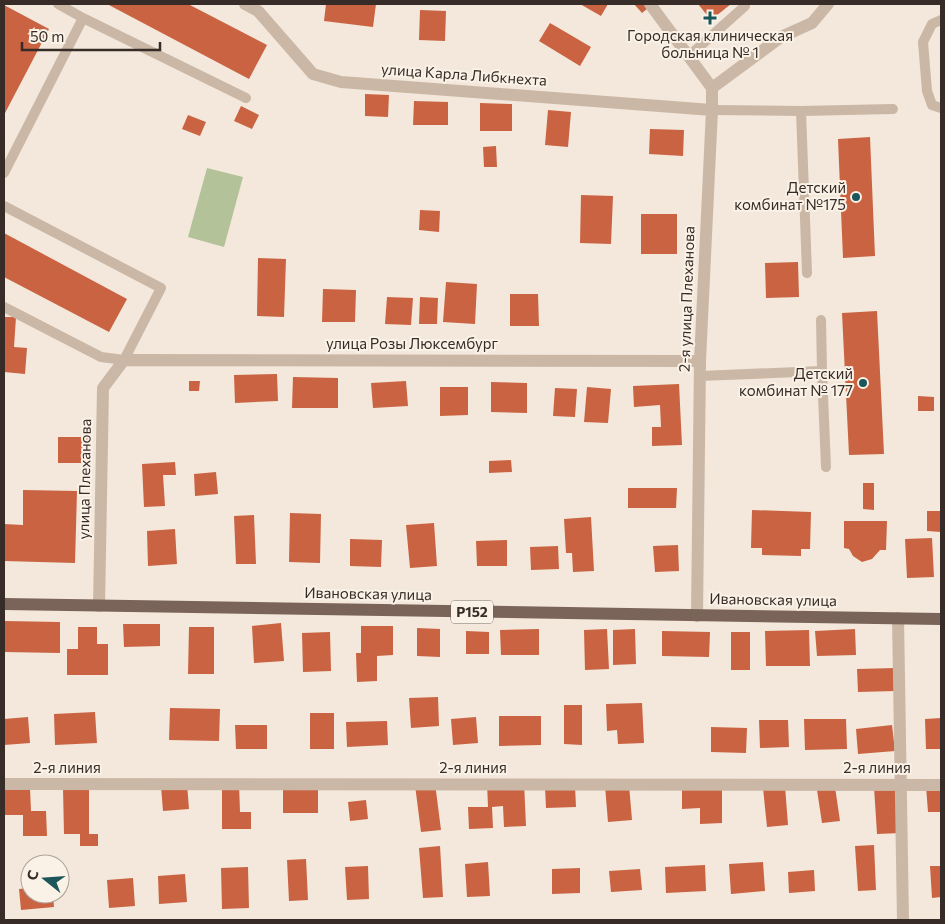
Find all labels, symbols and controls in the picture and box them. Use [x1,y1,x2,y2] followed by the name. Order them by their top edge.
[703,11,717,25] marker: Городская клиническая больница № 1
[22,20,160,52] scale bar
[627,26,793,61] place label: Городская клиническая больница № 1
[30,27,64,45] text: 50 m
[381,59,548,89] street label: улица Карла Либкнехта
[734,178,846,213] place label: Детский комбинат №175
[850,191,862,203] marker: Детский комбинат №175
[674,226,698,372] street label: 2-я улица Плеханова
[326,334,499,352] street label: улица Розы Люксембург
[739,364,853,399] place label: Детский комбинат № 177
[857,377,869,389] marker: Детский комбинат № 177
[74,418,94,539] street label: улица Плеханова
[304,583,432,603] street label: Ивановская улица
[709,589,837,609] street label: Ивановская улица
[451,600,493,624] road number: Р152
[33,758,101,776] street label: 2-я линия
[439,758,507,776] street label: 2-я линия
[843,758,911,776] street label: 2-я линия
[20,854,70,904] north arrow
[23,868,42,882] text: С

